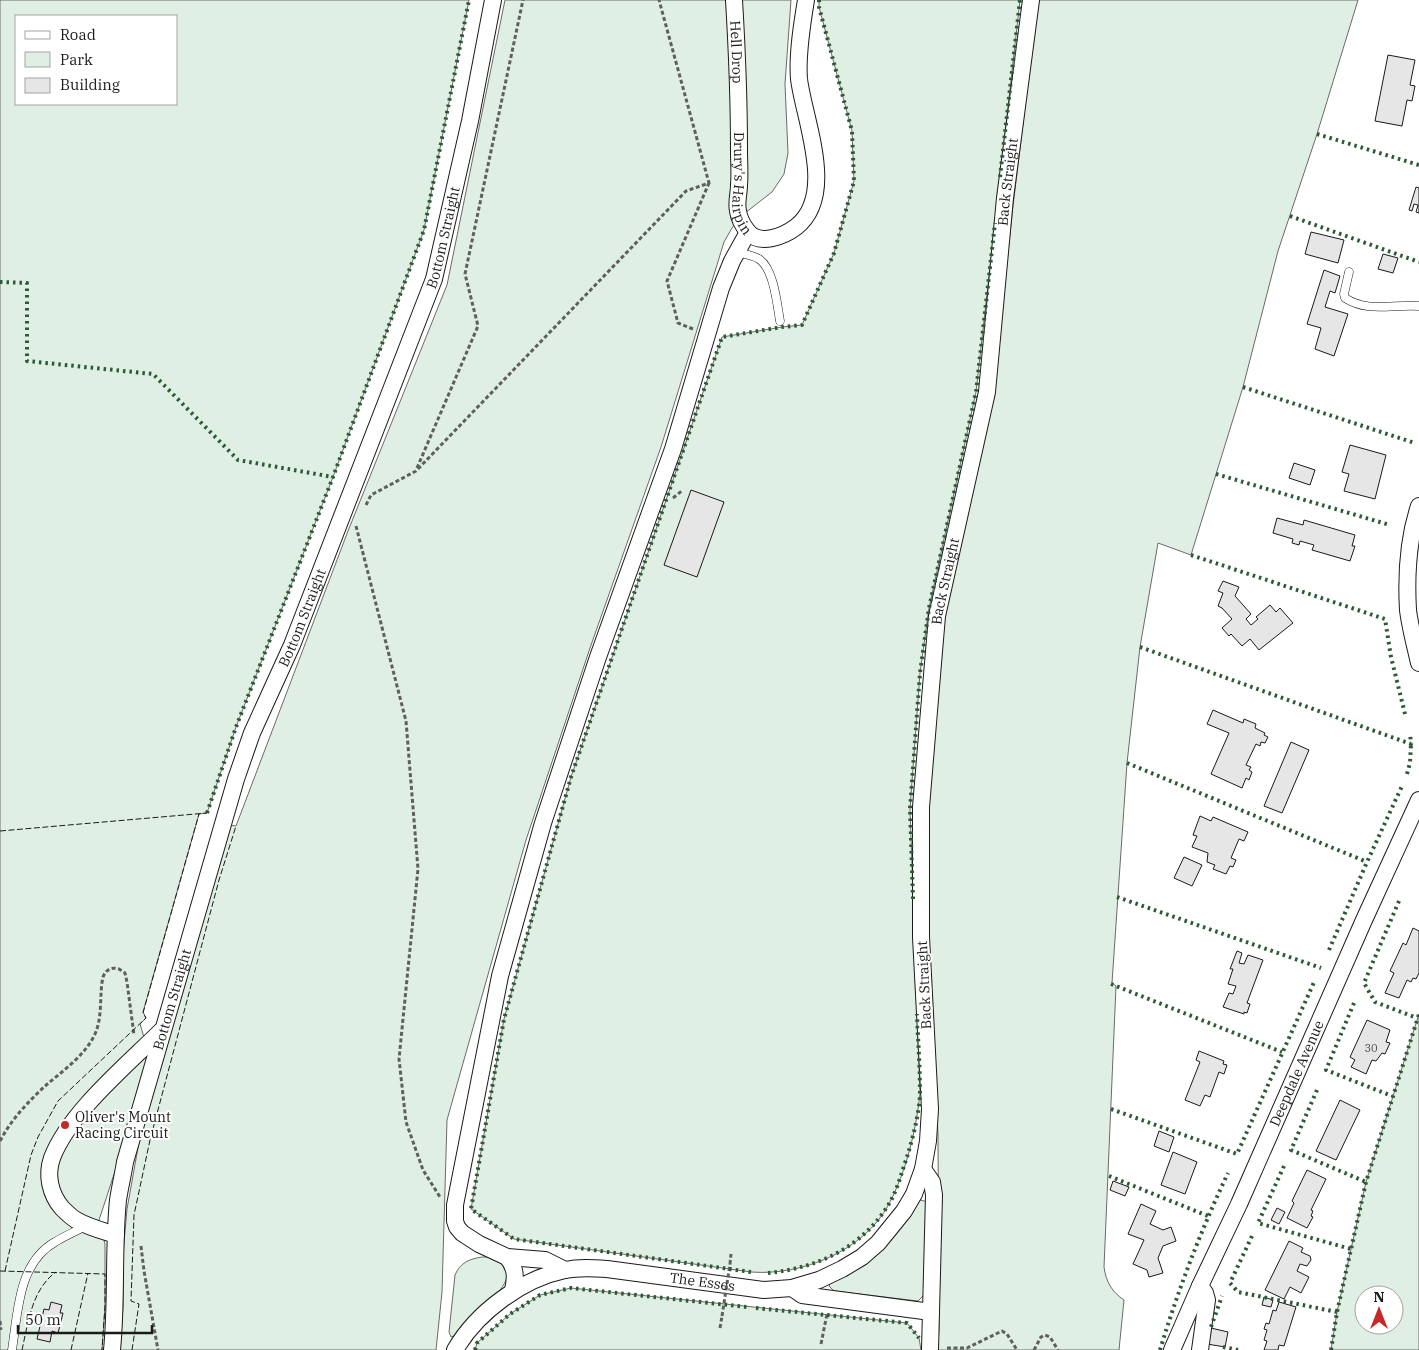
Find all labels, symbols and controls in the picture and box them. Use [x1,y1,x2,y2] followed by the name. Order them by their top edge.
[15,15,178,105] legend
[726,20,747,84] street label: Hell Drop
[60,25,96,44] text: Road
[60,50,93,69] text: Park
[60,75,120,94] text: Building
[728,132,756,238] street label: Drury's Hairpin
[993,137,1022,227] street label: Back Straight
[422,185,464,291] street label: Bottom Straight
[927,536,963,625] street label: Back Straight
[274,566,330,670] street label: Bottom Straight
[913,940,935,1030] street label: Back Straight
[149,947,195,1052] street label: Bottom Straight
[1265,1017,1328,1129] street label: Deepdale Avenue
[1364,1041,1378,1055] house number: 30
[75,1108,171,1142] place label: Oliver's Mount Racing Circuit
[59,1119,71,1131] marker: Oliver's Mount Racing Circuit
[669,1268,736,1295] street label: The Esses
[1354,1285,1404,1335] north arrow
[1373,1288,1385,1306] text: N
[18,1302,151,1334] scale bar
[25,1310,61,1329] text: 50 m

